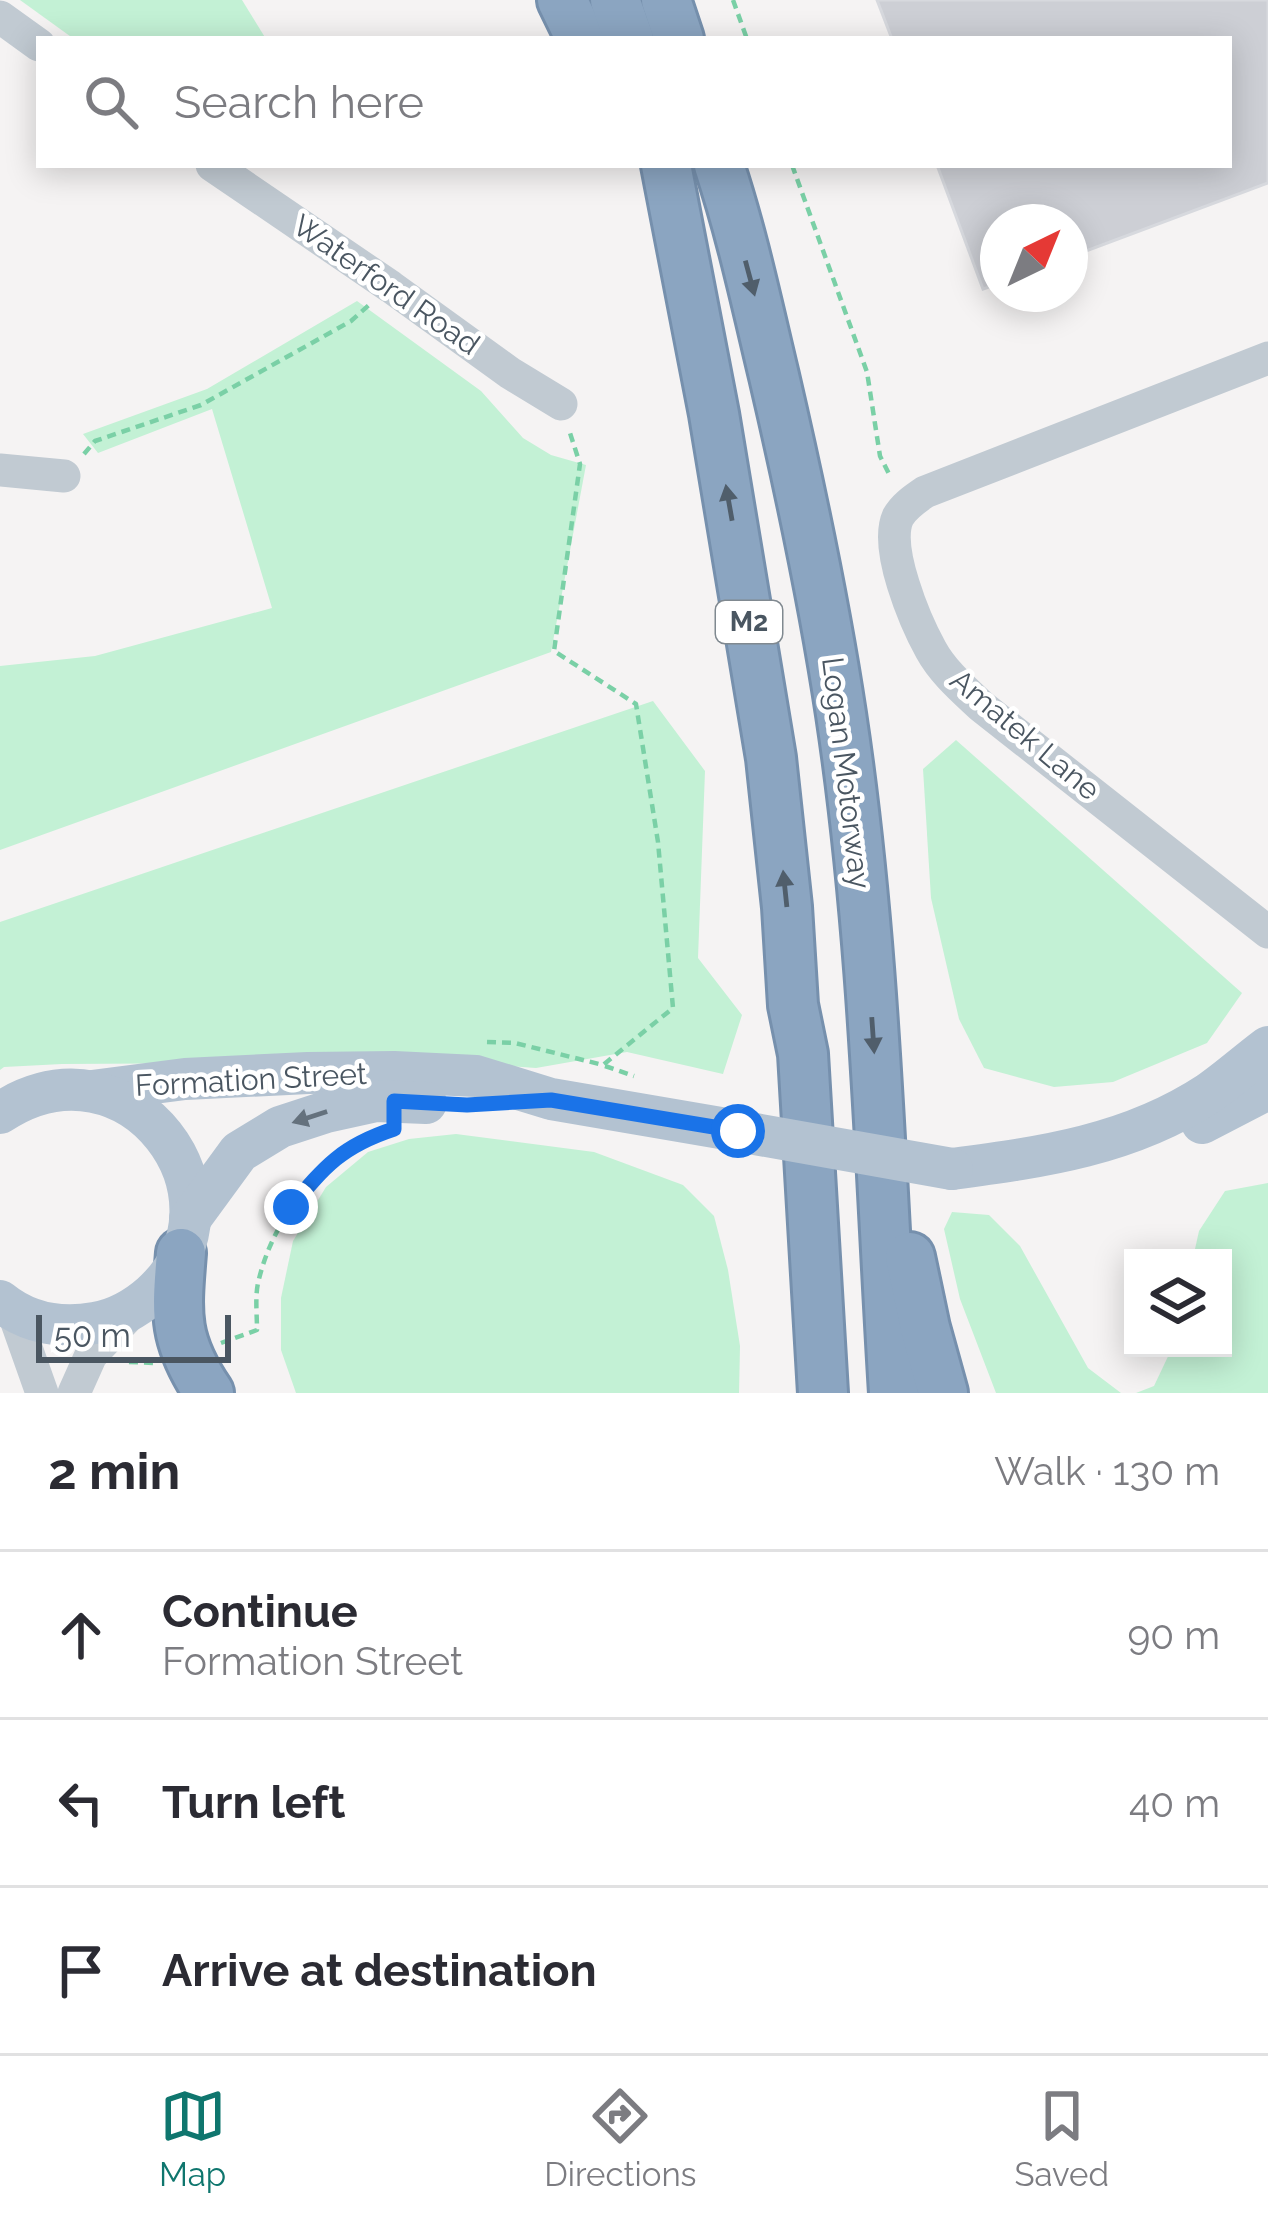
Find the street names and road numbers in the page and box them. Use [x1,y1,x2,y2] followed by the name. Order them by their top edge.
[286,207,486,362] street label: Waterford Road
[716,601,782,643] road number: M2
[815,655,878,891] street label: Logan Motorway
[944,662,1107,807] street label: Amatek Lane
[134,1056,368,1103] street label: Formation Street

